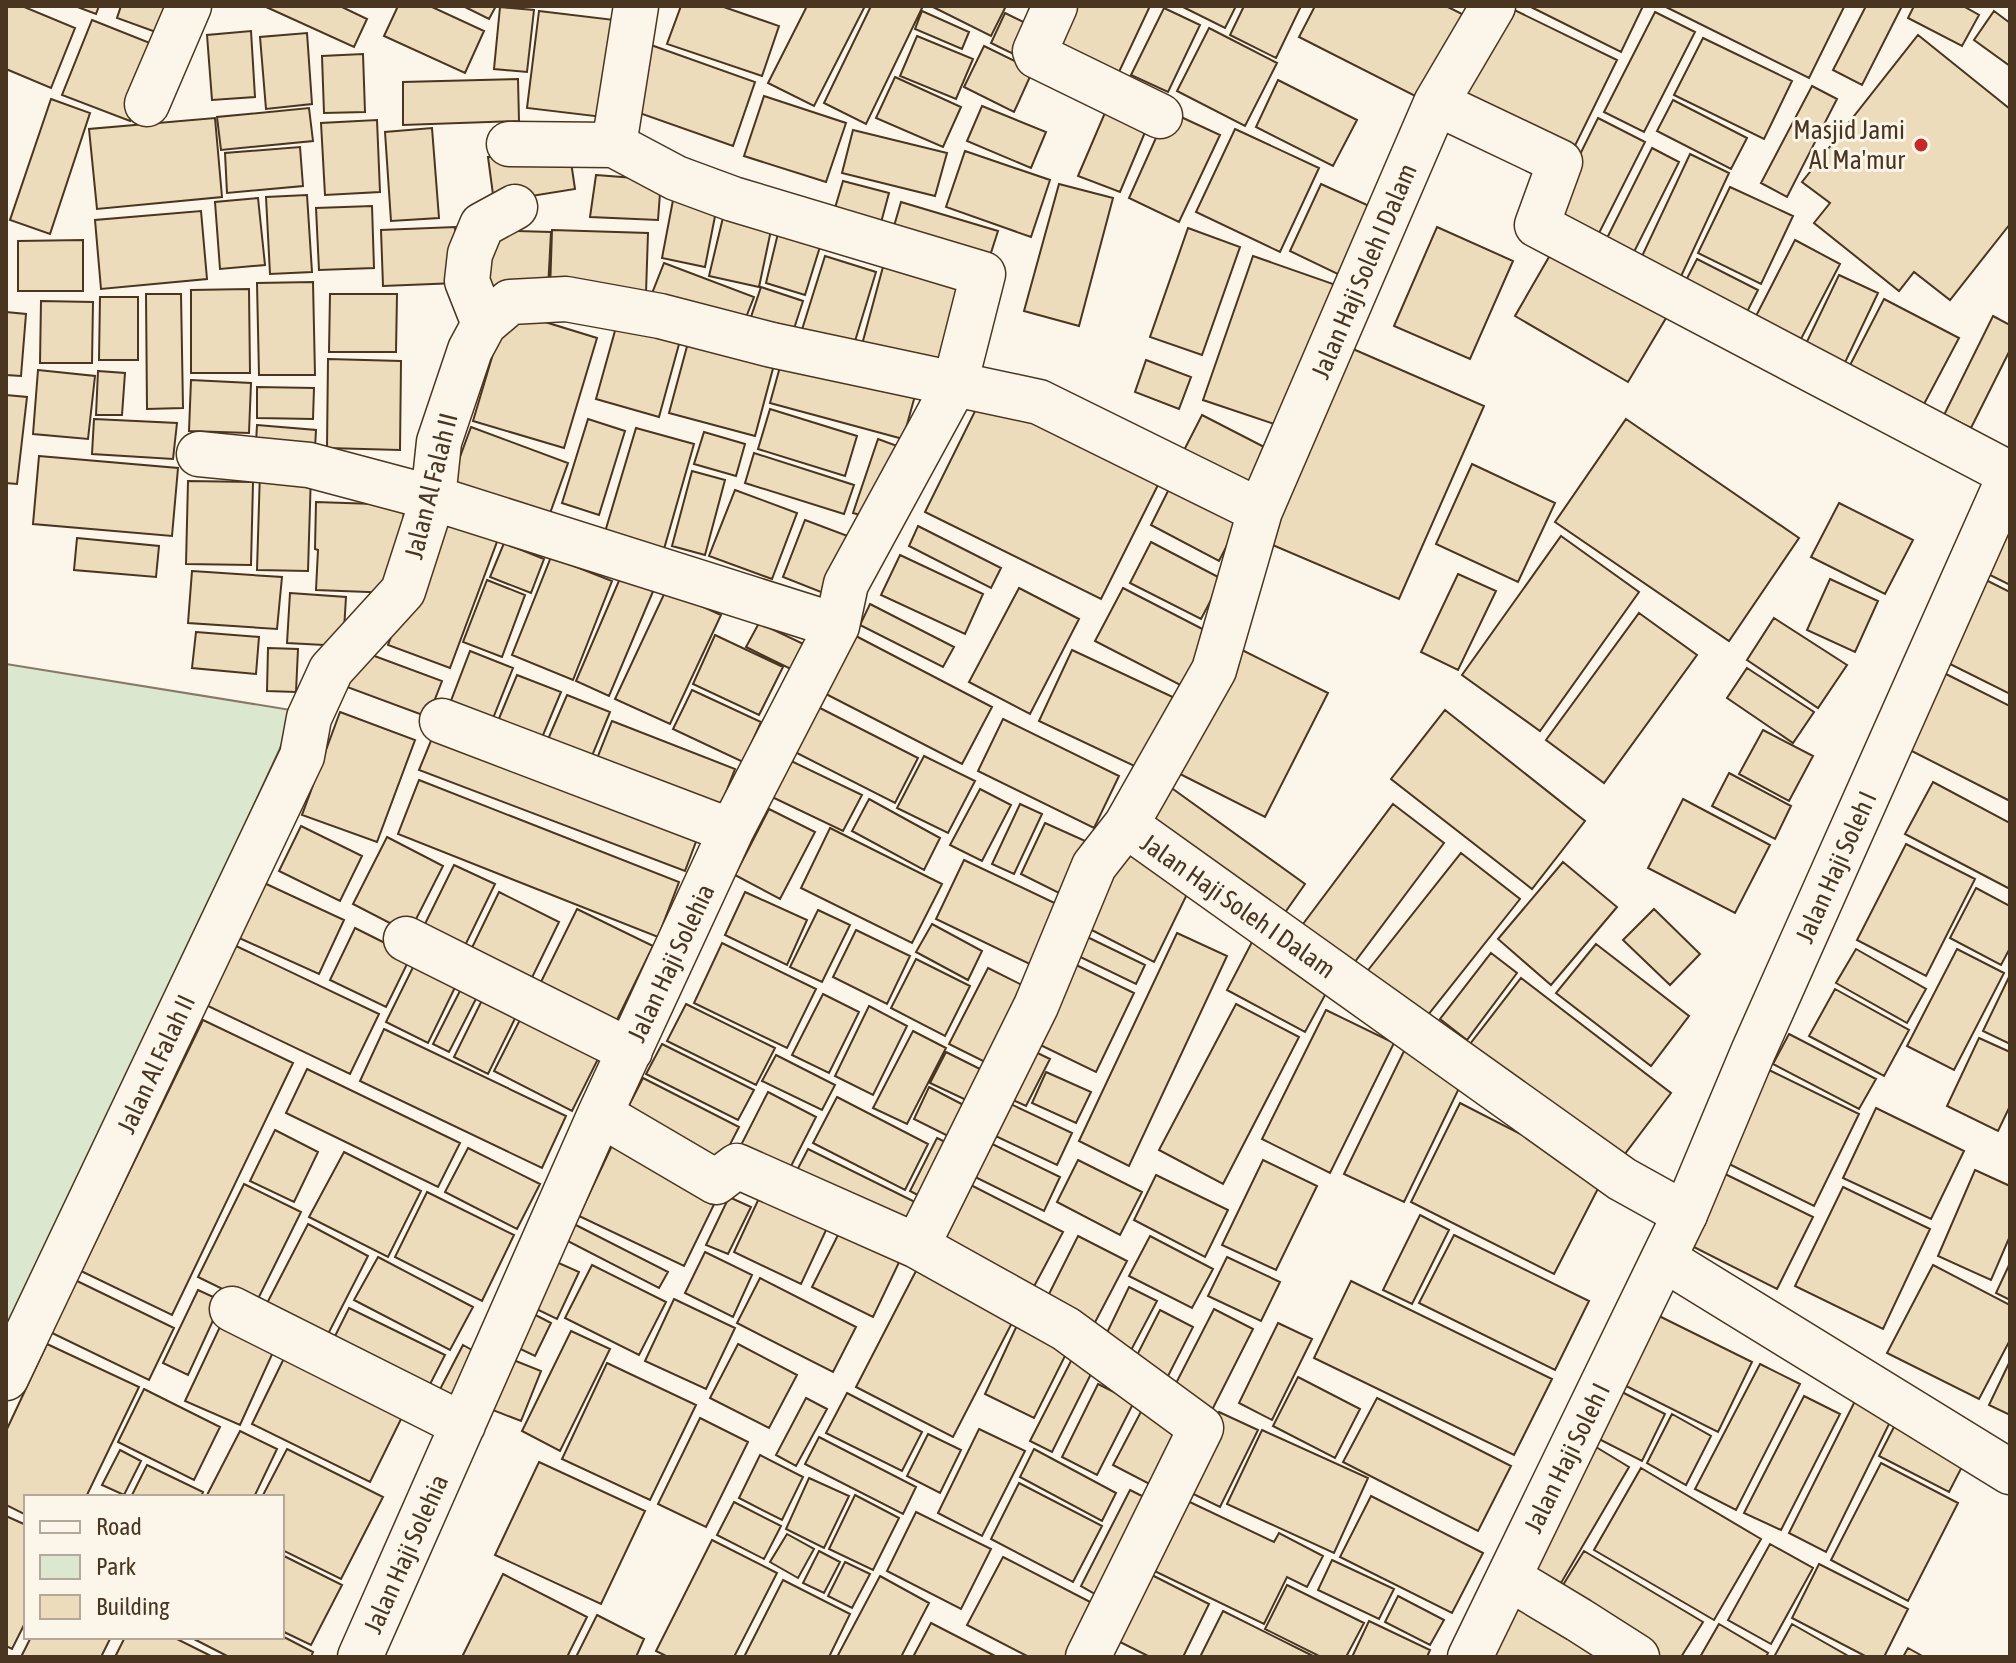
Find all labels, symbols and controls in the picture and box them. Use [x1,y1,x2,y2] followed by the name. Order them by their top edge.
[1793,115,1905,175] place label: Masjid Jami Al Ma'mur
[1912,136,1930,154] marker: Masjid Jami Al Ma'mur
[1305,159,1423,383] street label: Jalan Haji Soleh I Dalam
[398,410,464,562] street label: Jalan Al Falah II
[1789,787,1883,947] street label: Jalan Haji Soleh I
[1135,828,1341,984] street label: Jalan Haji Soleh I Dalam
[621,879,721,1047] street label: Jalan Haji Solehia
[111,990,201,1138] street label: Jalan Al Falah II
[1518,1378,1616,1538] street label: Jalan Haji Soleh I
[358,1470,454,1638] street label: Jalan Haji Solehia
[24,1495,284,1639] legend
[96,1513,142,1540] text: Road
[96,1553,137,1580] text: Park
[96,1593,170,1620] text: Building

